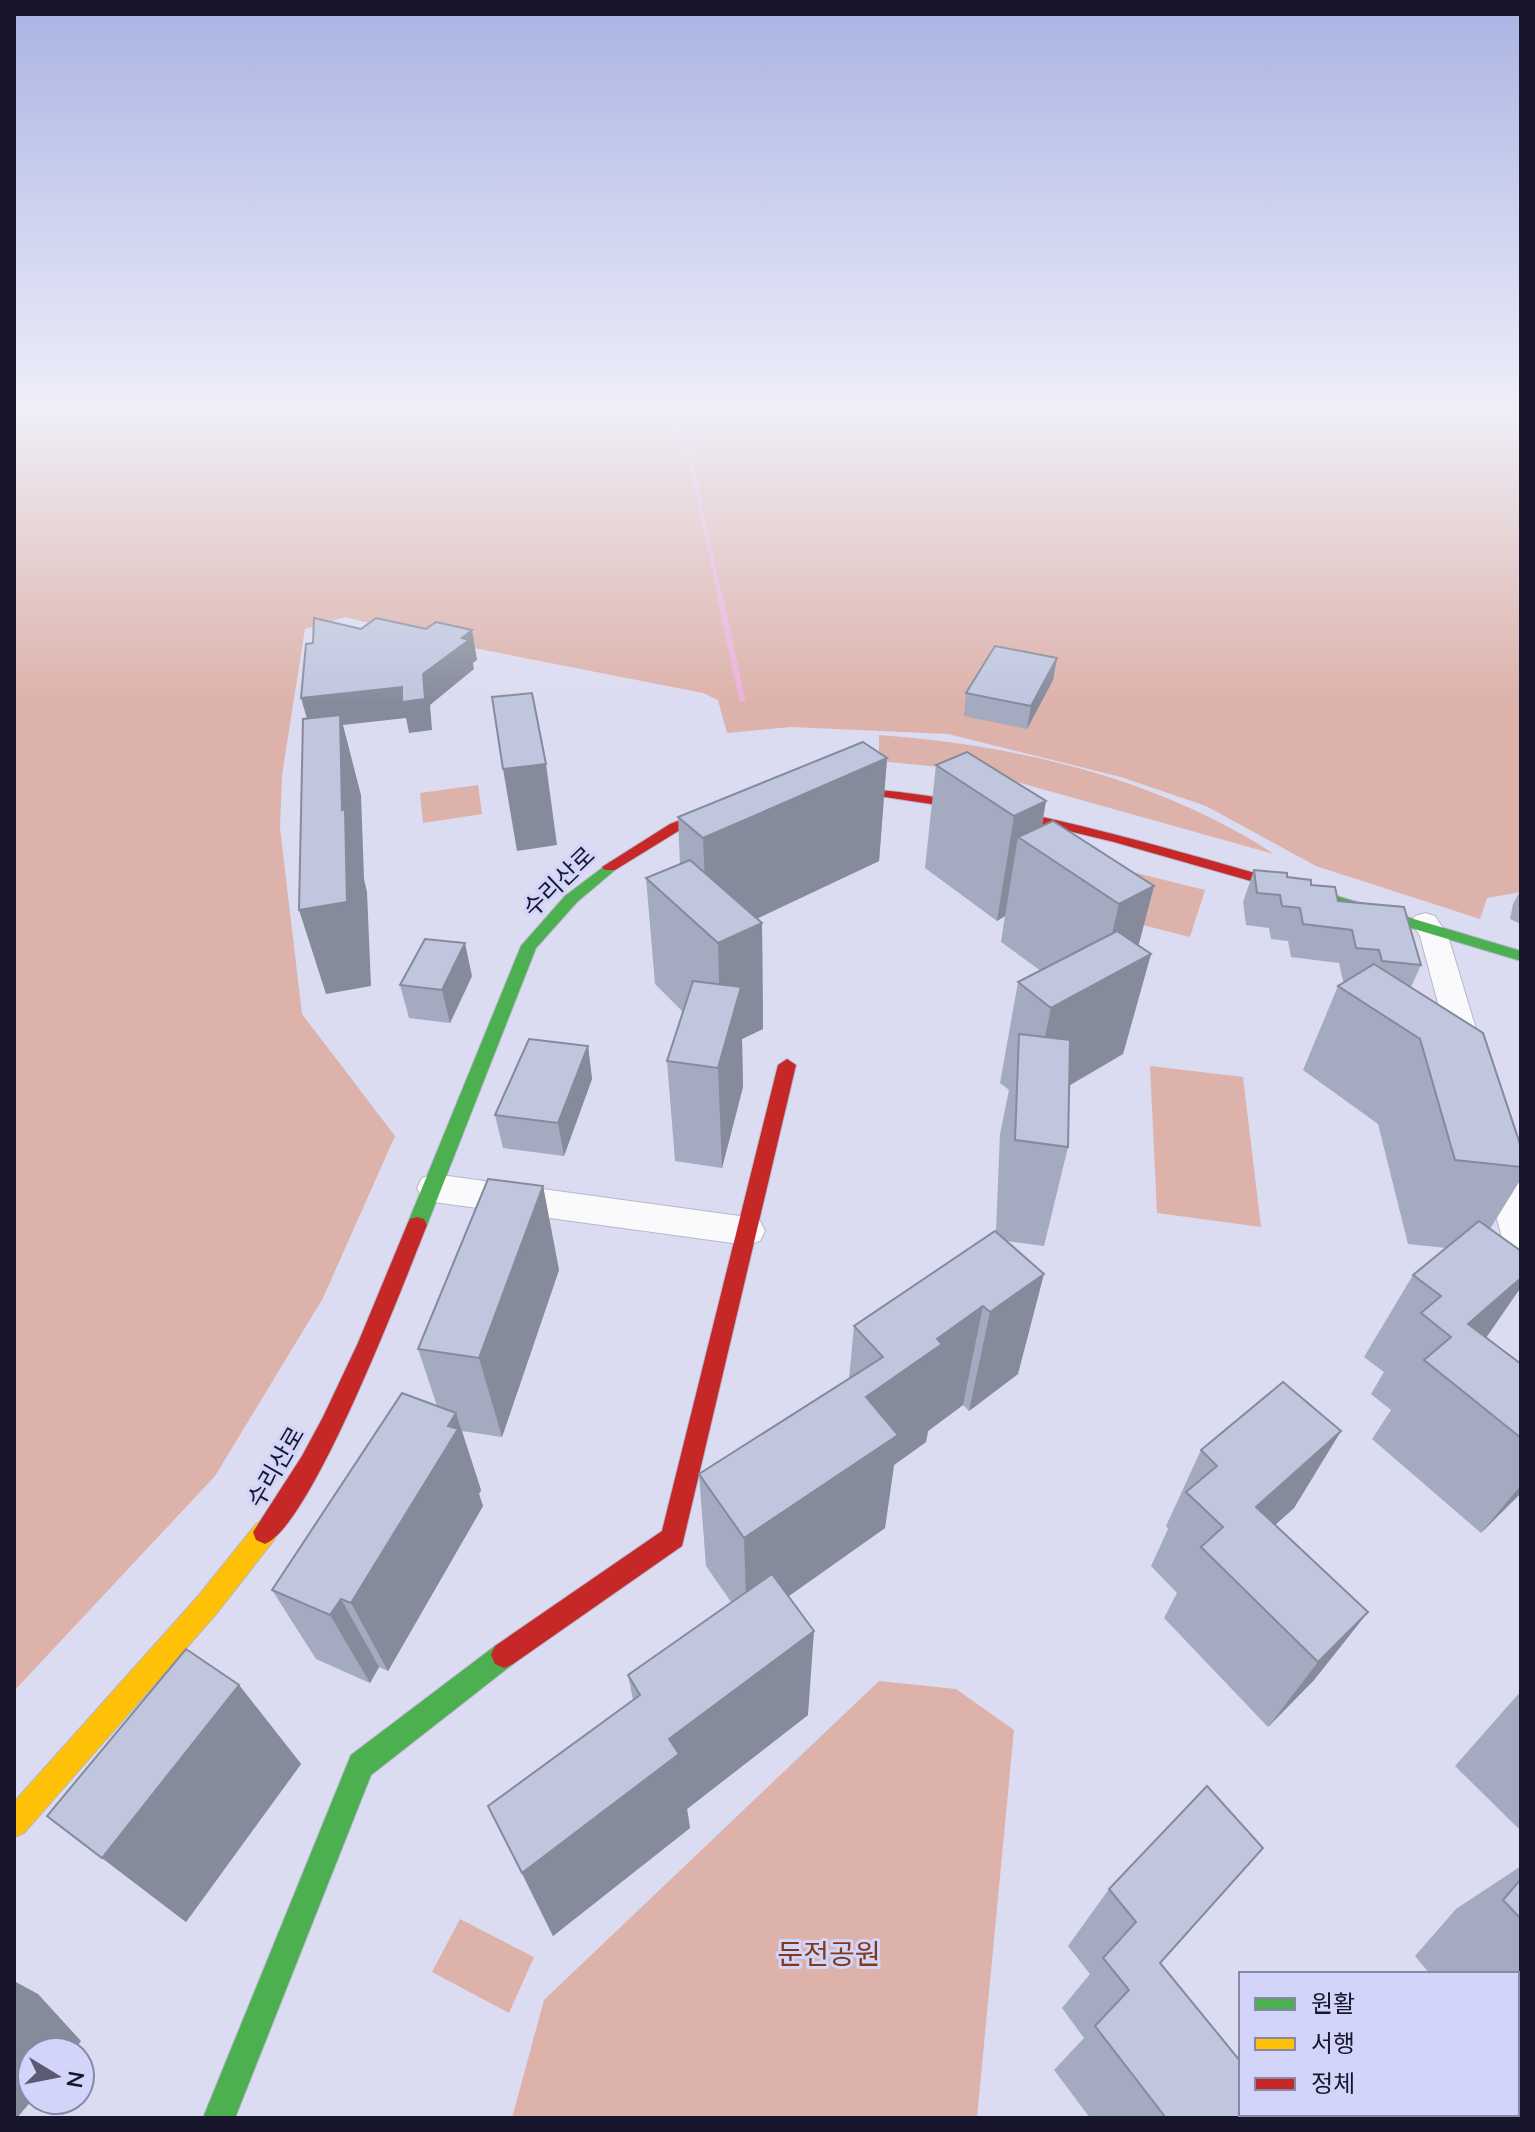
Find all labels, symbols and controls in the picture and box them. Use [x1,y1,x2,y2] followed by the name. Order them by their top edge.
[516,840,600,923] street label: 수리산로
[240,1421,310,1512] street label: 수리산로
[777,1936,881,1971] park label: 둔전공원
[1239,1972,1519,2116] legend
[1311,1988,1355,2018] text: 원활
[1311,2028,1355,2058] text: 서행
[16,2036,96,2116] north arrow
[1311,2068,1355,2098] text: 정체
[60,2069,91,2090] text: N

